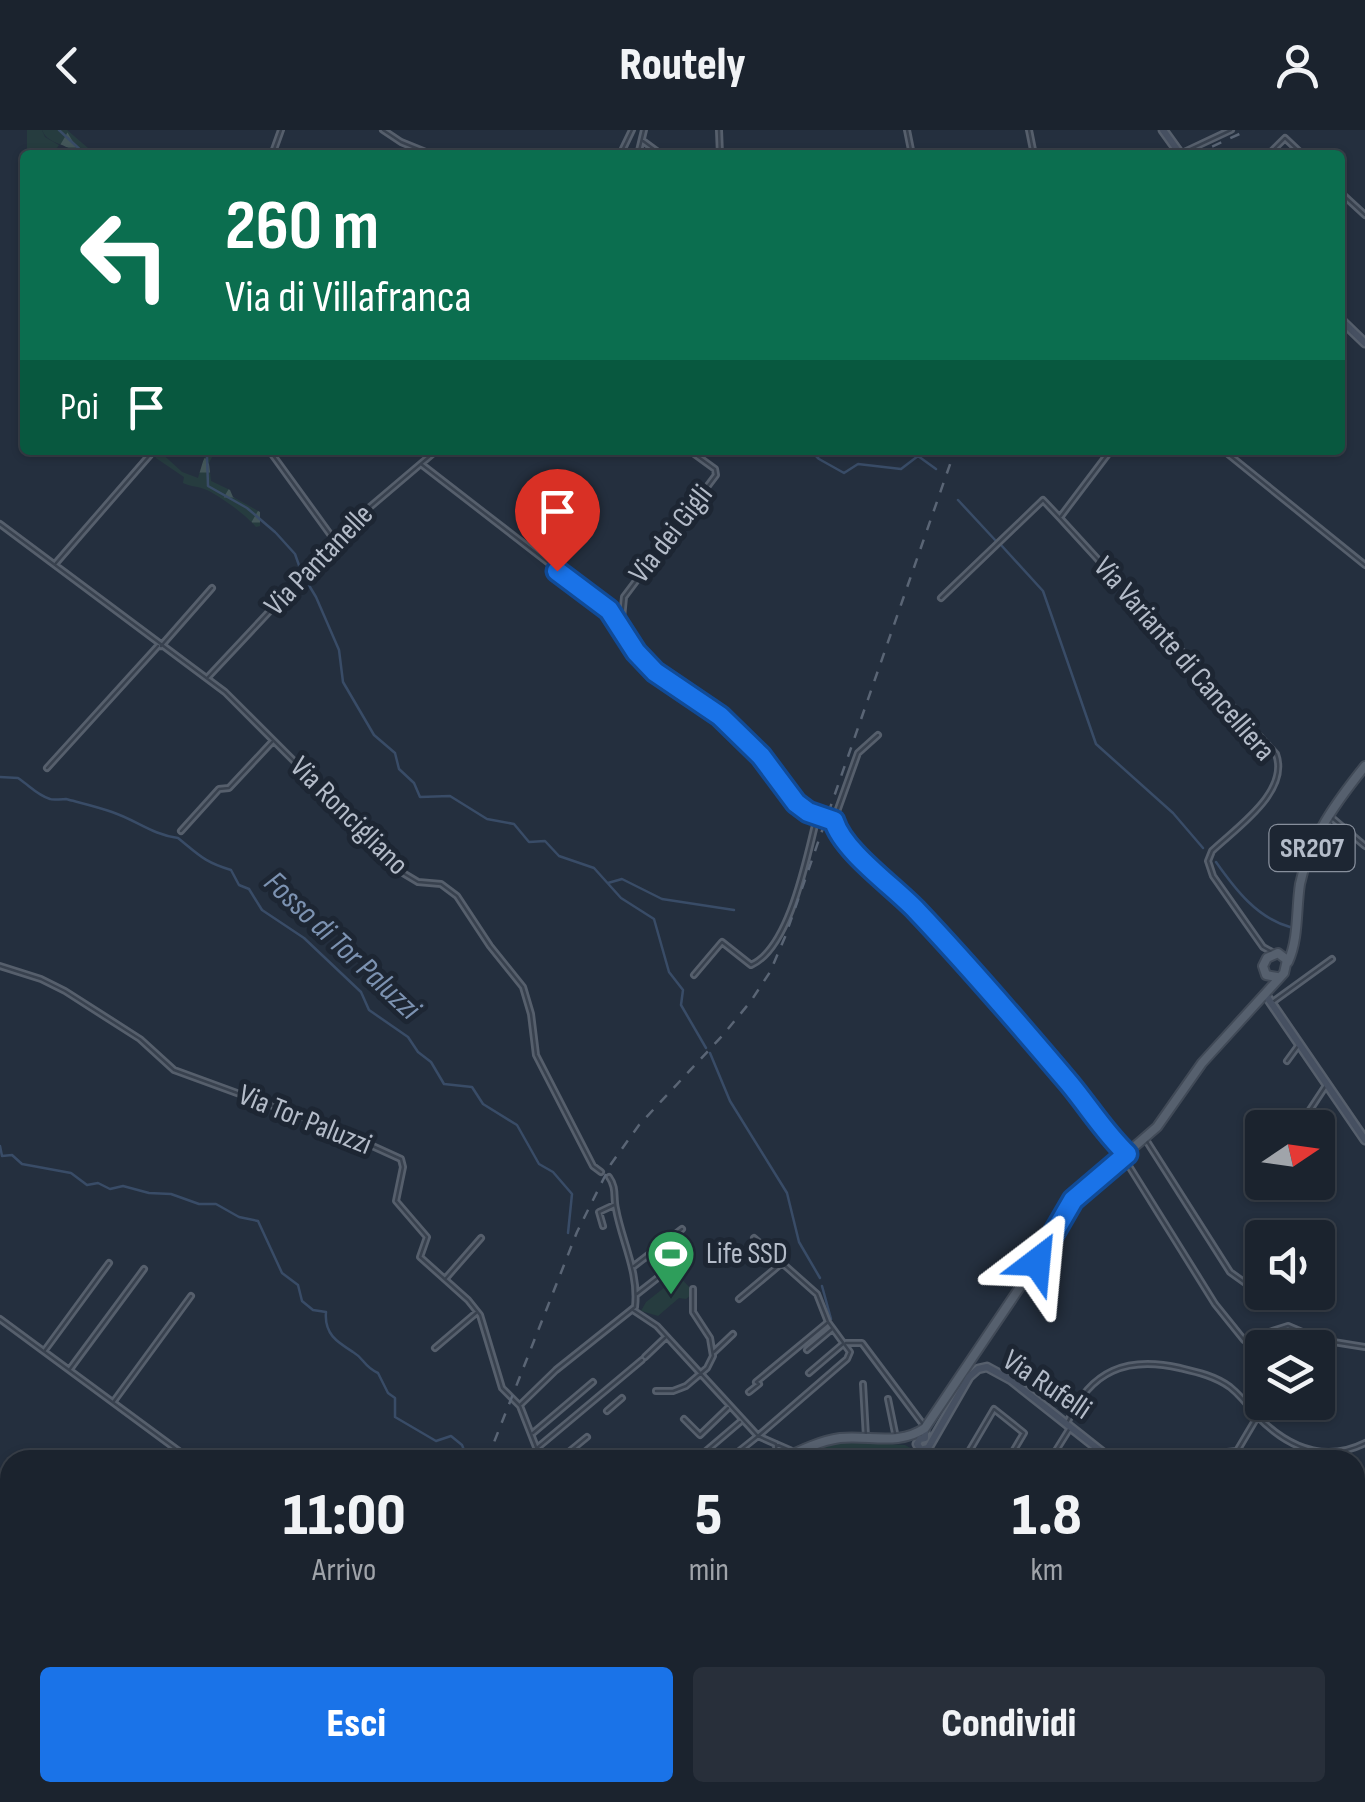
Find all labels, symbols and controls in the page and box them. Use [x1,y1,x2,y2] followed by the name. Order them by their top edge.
[40,38,95,93] icon: back
[619,38,746,93] text: Routely
[1270,38,1325,93] icon: person
[225,185,379,269] text: 260 m
[60,190,190,320] icon: left
[225,270,472,325] text: Via di Villafranca
[119,380,174,435] icon: arrive
[60,385,99,430] text: Poi
[515,469,600,572] pin
[622,478,720,590] street label: Via dei Gigli
[530,484,585,539] icon: arrive
[257,497,381,623] street label: Via Pantanelle
[1086,550,1282,768] street label: Via Variante di Cancelliera
[282,749,416,883] street label: Via Roncigliano
[1270,825,1354,871] road number: SR207
[256,864,429,1029] water label: Fosso di Tor Paluzzi
[233,1077,377,1163] street label: Via Tor Paluzzi
[1245,1110,1335,1200] north arrow
[1245,1110,1335,1420] map controls
[985,1210,1089,1314] position arrow
[1245,1220,1335,1310] button: sound
[645,1228,697,1296] sports icon: Life SSD
[706,1236,787,1272] place label: Life SSD
[1245,1330,1335,1420] button: layers
[996,1342,1098,1428] street label: Via Rufelli
[283,1480,406,1552] text: 11:00
[695,1480,722,1552] text: 5
[1012,1480,1082,1552] text: 1.8
[312,1551,376,1590] text: Arrivo
[689,1551,729,1590] text: min
[1031,1551,1063,1590] text: km
[40,1667,673,1782] button: Esci
[693,1667,1325,1782] button: Condividi

